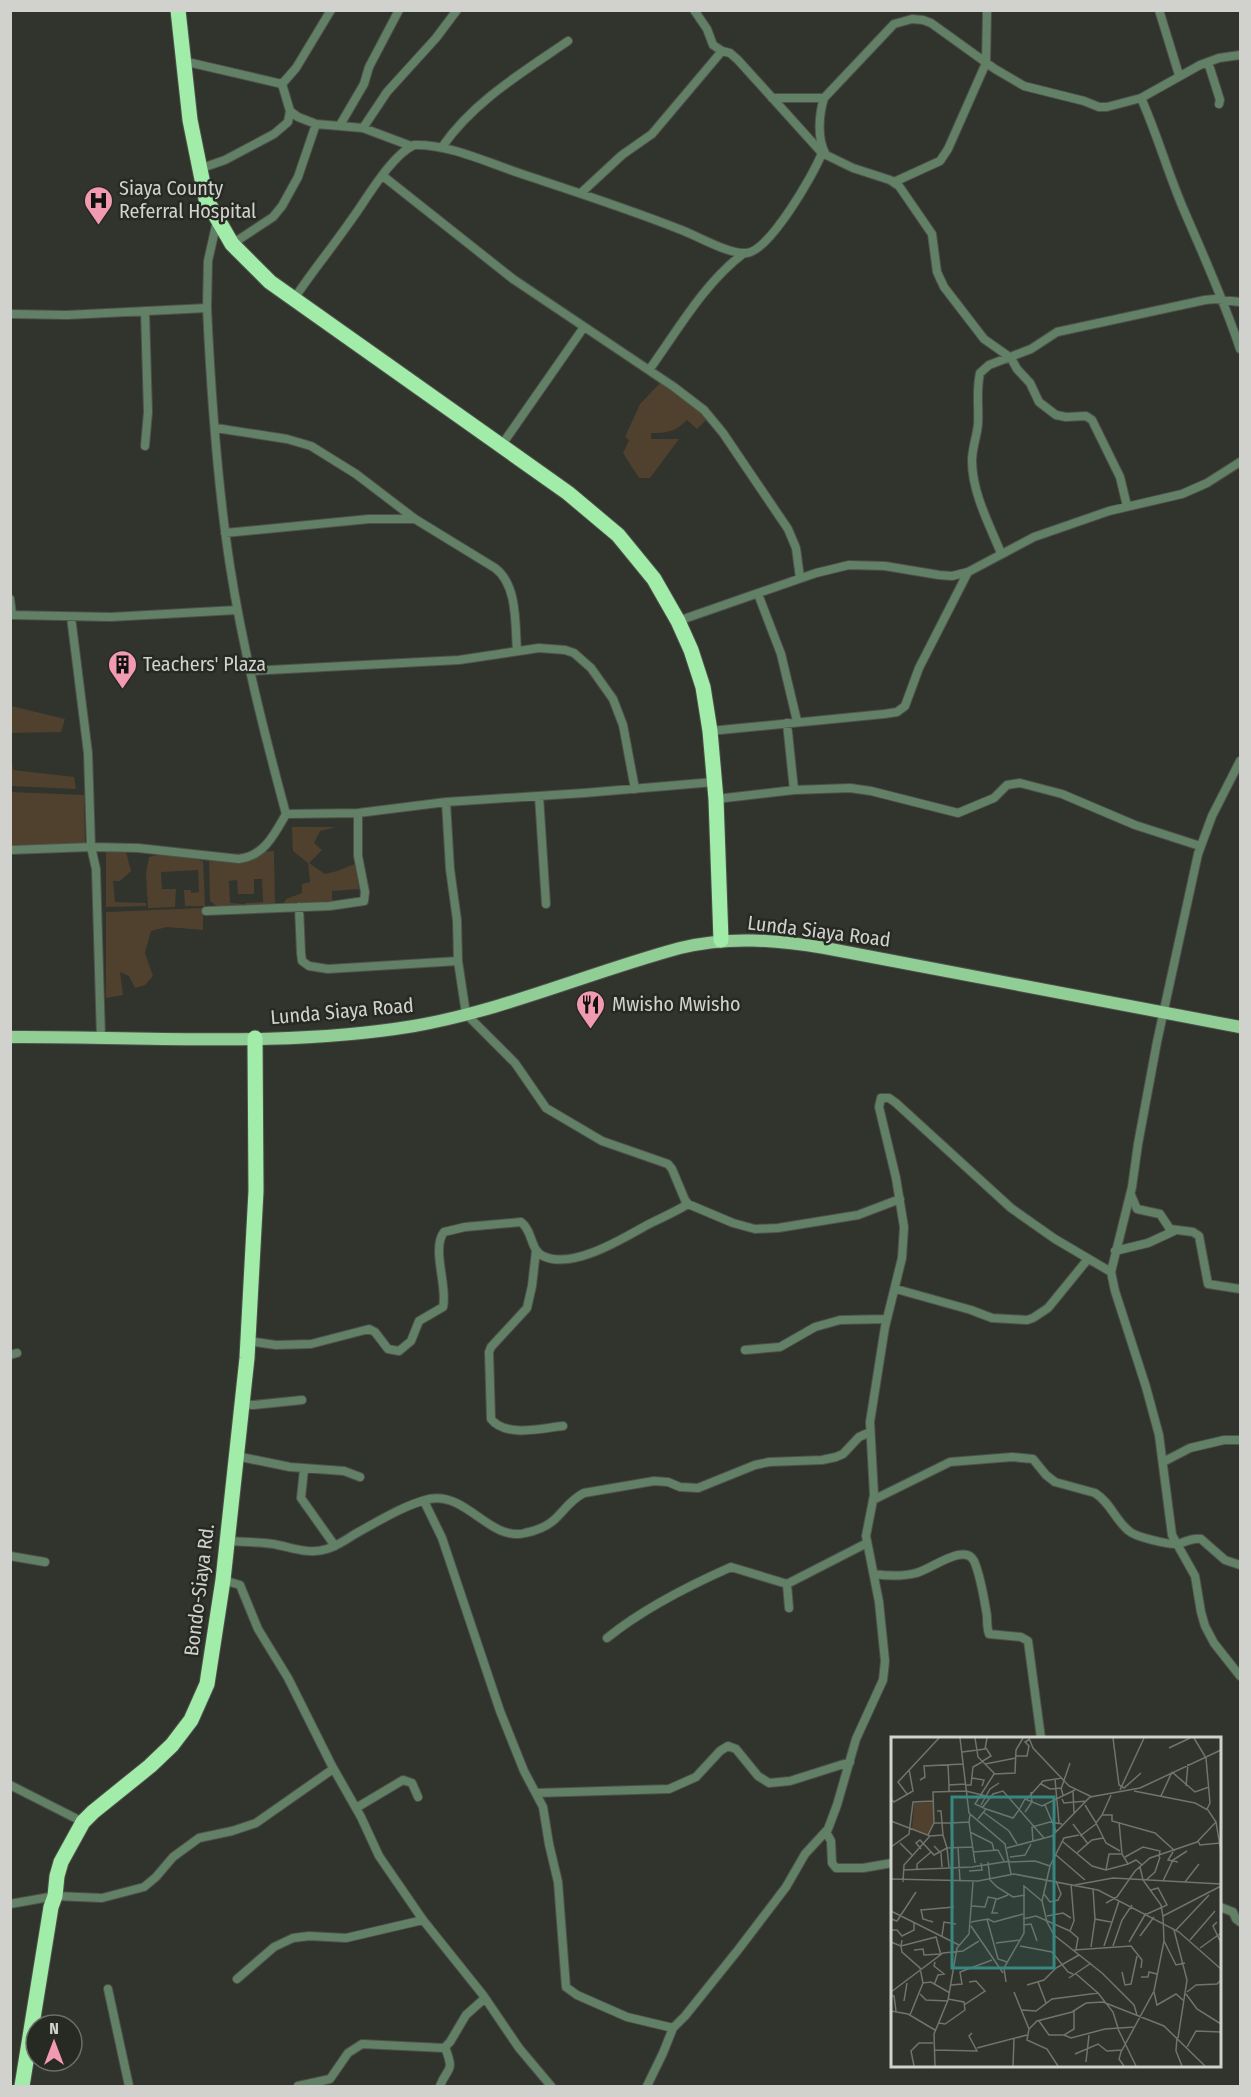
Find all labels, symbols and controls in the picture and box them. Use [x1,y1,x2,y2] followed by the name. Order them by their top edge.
[119,176,256,223] place label: Siaya County Referral Hospital
[82,184,114,226] hospital icon: Siaya County Referral Hospital
[106,648,138,690] building icon: Teachers' Plaza
[143,652,266,676] place label: Teachers' Plaza
[746,910,892,952] street label: Lunda Siaya Road
[575,988,607,1030] restaurant icon: Mwisho Mwisho
[612,992,741,1016] place label: Mwisho Mwisho
[269,993,415,1029] street label: Lunda Siaya Road
[179,1523,219,1657] street label: Bondo-Siaya Rd.
[891,1737,1221,2067] inset map
[24,2013,84,2073] north arrow
[49,2019,59,2038] text: N

